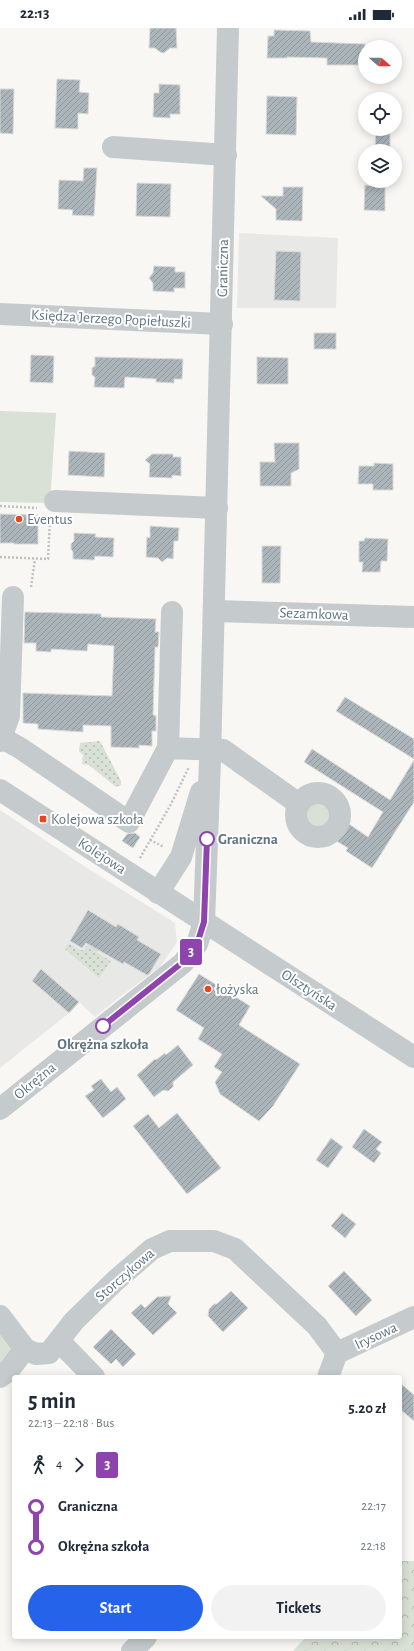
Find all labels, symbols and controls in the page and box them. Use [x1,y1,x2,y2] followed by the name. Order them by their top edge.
[20,6,49,21] text: 22:13
[358,40,402,84] north arrow
[358,40,402,188] map controls
[358,92,402,136] button: locate
[358,144,402,188] button: layers
[215,239,231,297] street label: Graniczna
[31,307,191,331] street label: Księdza Jerzego Popiełuszki
[27,512,73,527] place label: Eventus
[14,514,24,524] marker: Eventus
[279,605,349,623] street label: Sezamkowa
[51,812,144,827] place label: Kolejowa szkoła
[38,814,48,824] marker: Kolejowa szkoła
[199,831,215,847] marker: Graniczna
[218,832,278,847] place label: Graniczna
[75,835,129,877] street label: Kolejowa
[178,939,204,965] line badge: 3
[188,945,194,959] text: 3
[279,967,340,1013] street label: Olsztyńska
[216,982,259,997] place label: łożyska
[203,984,213,994] marker: łożyska
[95,1018,111,1034] marker: Okrężna szkoła
[57,1037,149,1052] place label: Okrężna szkoła
[11,1060,59,1102] street label: Okrężna
[93,1245,157,1304] street label: Storczykowa
[353,1320,400,1352] street label: Irysowa
[28,1390,76,1412] text: 5 min
[348,1401,386,1416] text: 5.20 zł
[28,1417,114,1430] text: 22:13 – 22:18 · Bus
[28,1454,50,1476] icon: walk
[68,1454,90,1476] icon: forward
[56,1458,62,1471] text: 4
[104,1458,110,1472] text: 3
[58,1499,118,1514] text: Graniczna
[361,1500,386,1513] text: 22:17
[58,1539,149,1554] text: Okrężna szkoła
[361,1540,386,1553] text: 22:18
[28,1585,203,1631] button: Start
[211,1585,386,1631] button: Tickets

